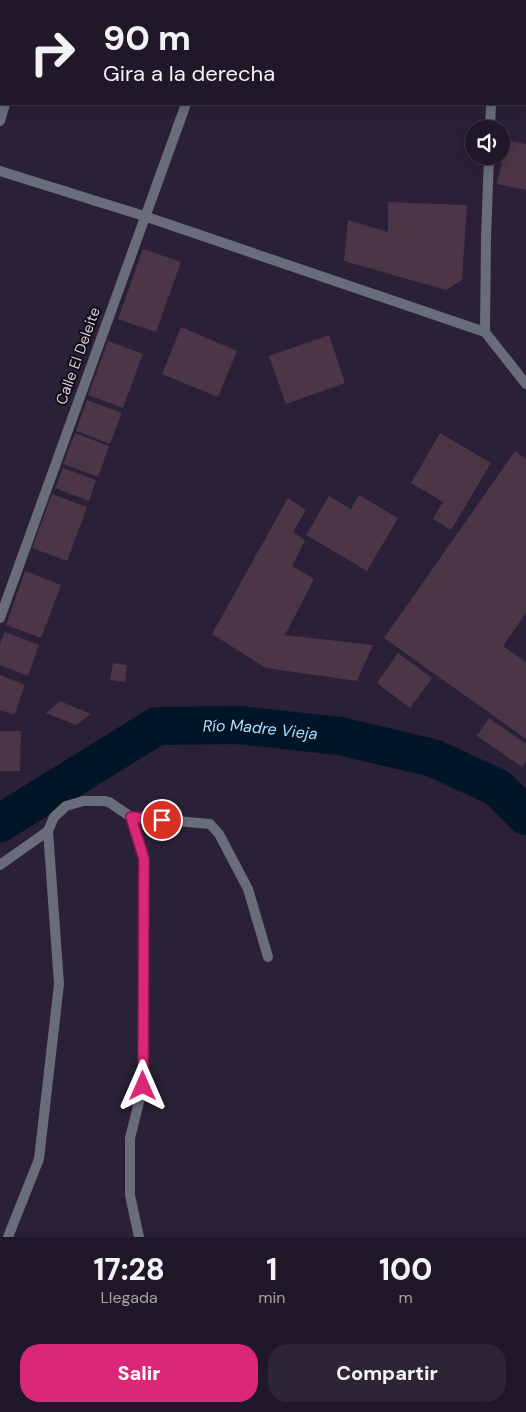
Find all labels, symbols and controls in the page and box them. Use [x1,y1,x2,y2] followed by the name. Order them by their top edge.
[103,15,191,61] text: 90 m
[20,20,85,85] icon: right
[103,59,275,88] text: Gira a la derecha
[465,120,510,165] map controls
[465,120,510,165] button: sound
[51,304,105,408] street label: Calle El Deleite
[203,715,319,745] water label: Río Madre Vieja
[141,799,183,841] pin
[148,806,176,834] icon: arrive
[116,1059,168,1111] position arrow
[94,1250,165,1289] text: 17:28
[266,1250,277,1289] text: 1
[379,1250,432,1289] text: 100
[100,1287,158,1308] text: Llegada
[258,1287,286,1308] text: min
[399,1287,413,1308] text: m
[20,1344,258,1402] button: Salir
[268,1344,506,1402] button: Compartir

